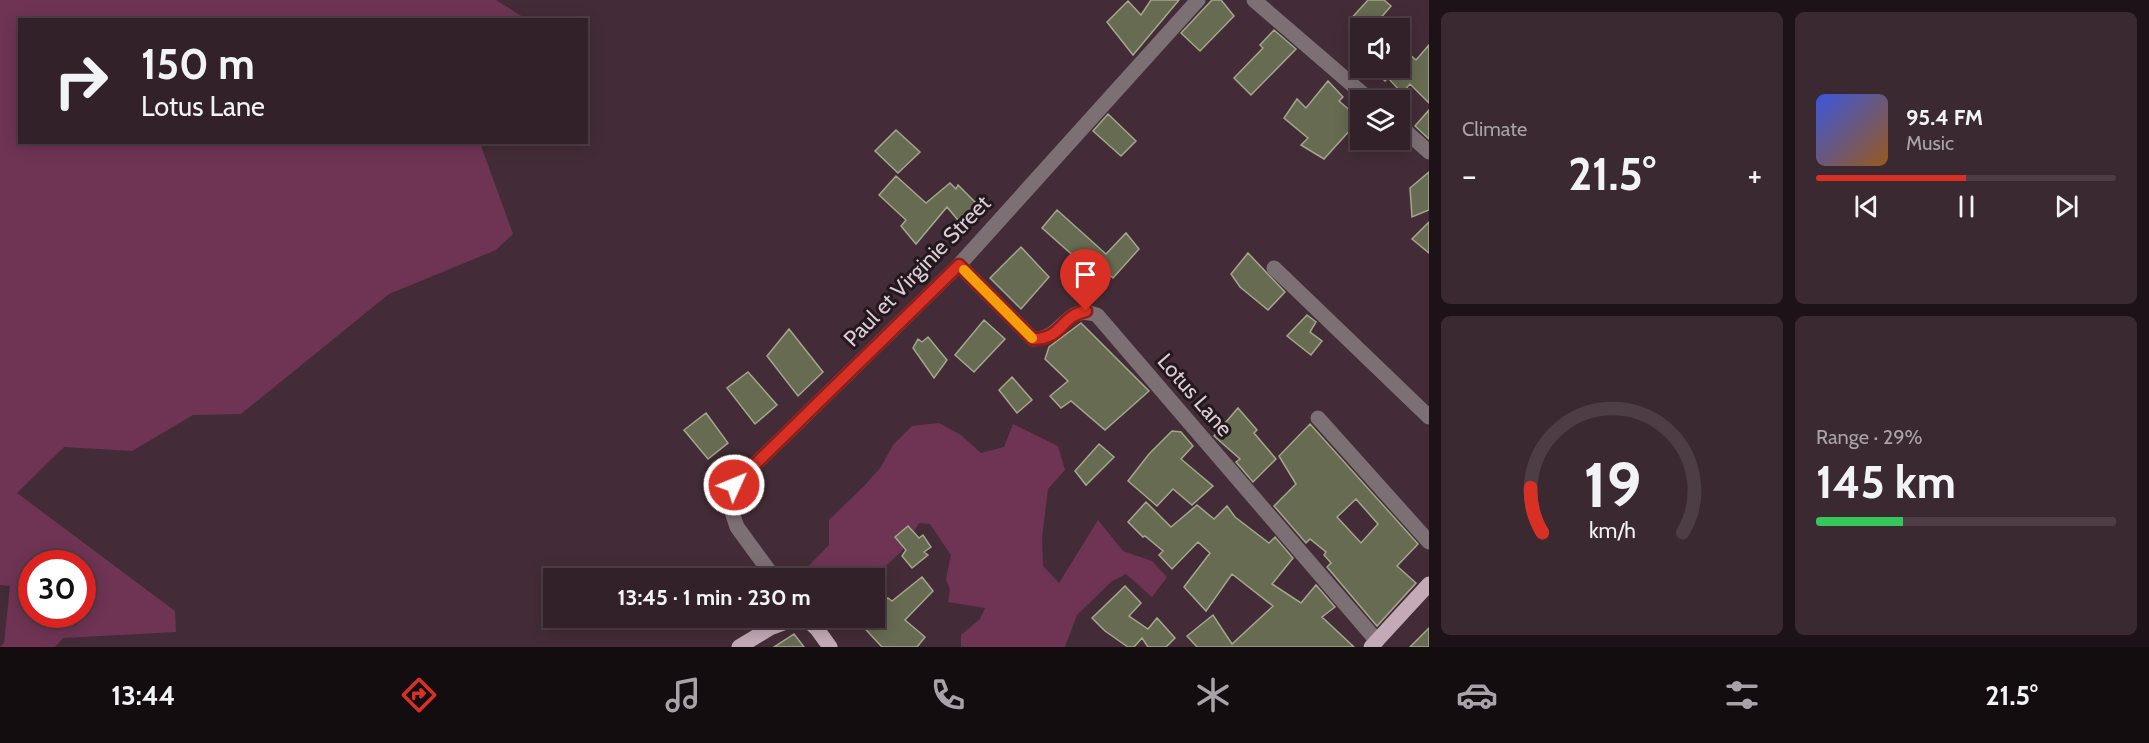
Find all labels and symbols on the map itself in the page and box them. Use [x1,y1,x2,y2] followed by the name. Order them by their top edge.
[838,189,996,352] street label: Paul et Virginie Street
[1060,249,1111,311] pin
[1152,348,1238,442] street label: Lotus Lane
[702,453,766,517] position arrow
[18,550,96,628] speed limit sign: 30

